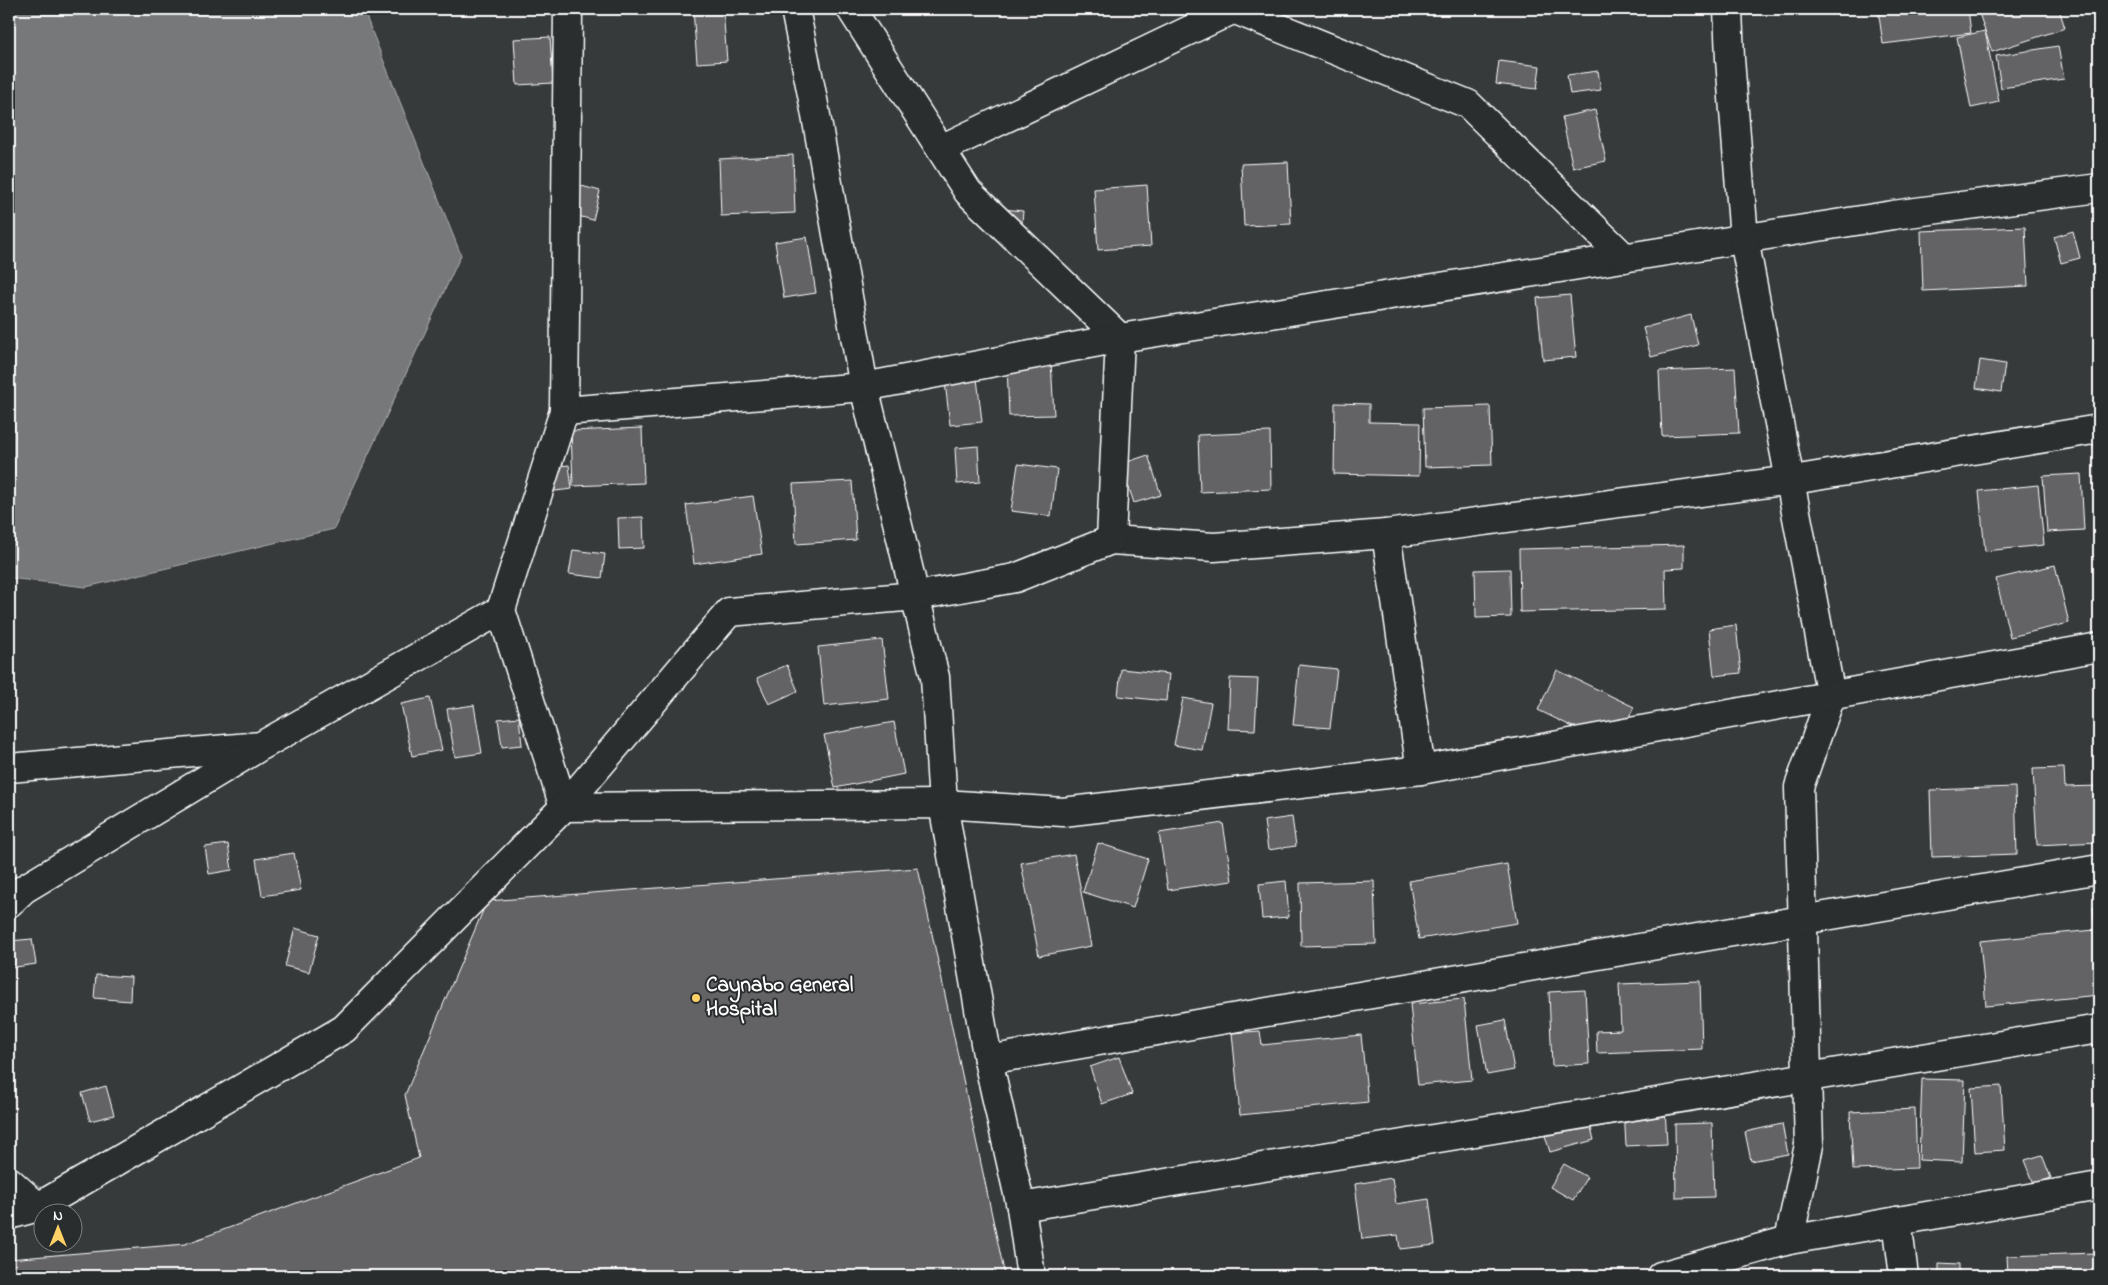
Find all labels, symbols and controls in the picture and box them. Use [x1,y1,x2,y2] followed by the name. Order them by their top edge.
[706,971,854,1025] place label: Caynabo General Hospital
[690,992,702,1004] marker: Caynabo General Hospital
[32,1202,82,1252] north arrow
[53,1206,63,1227] text: N

